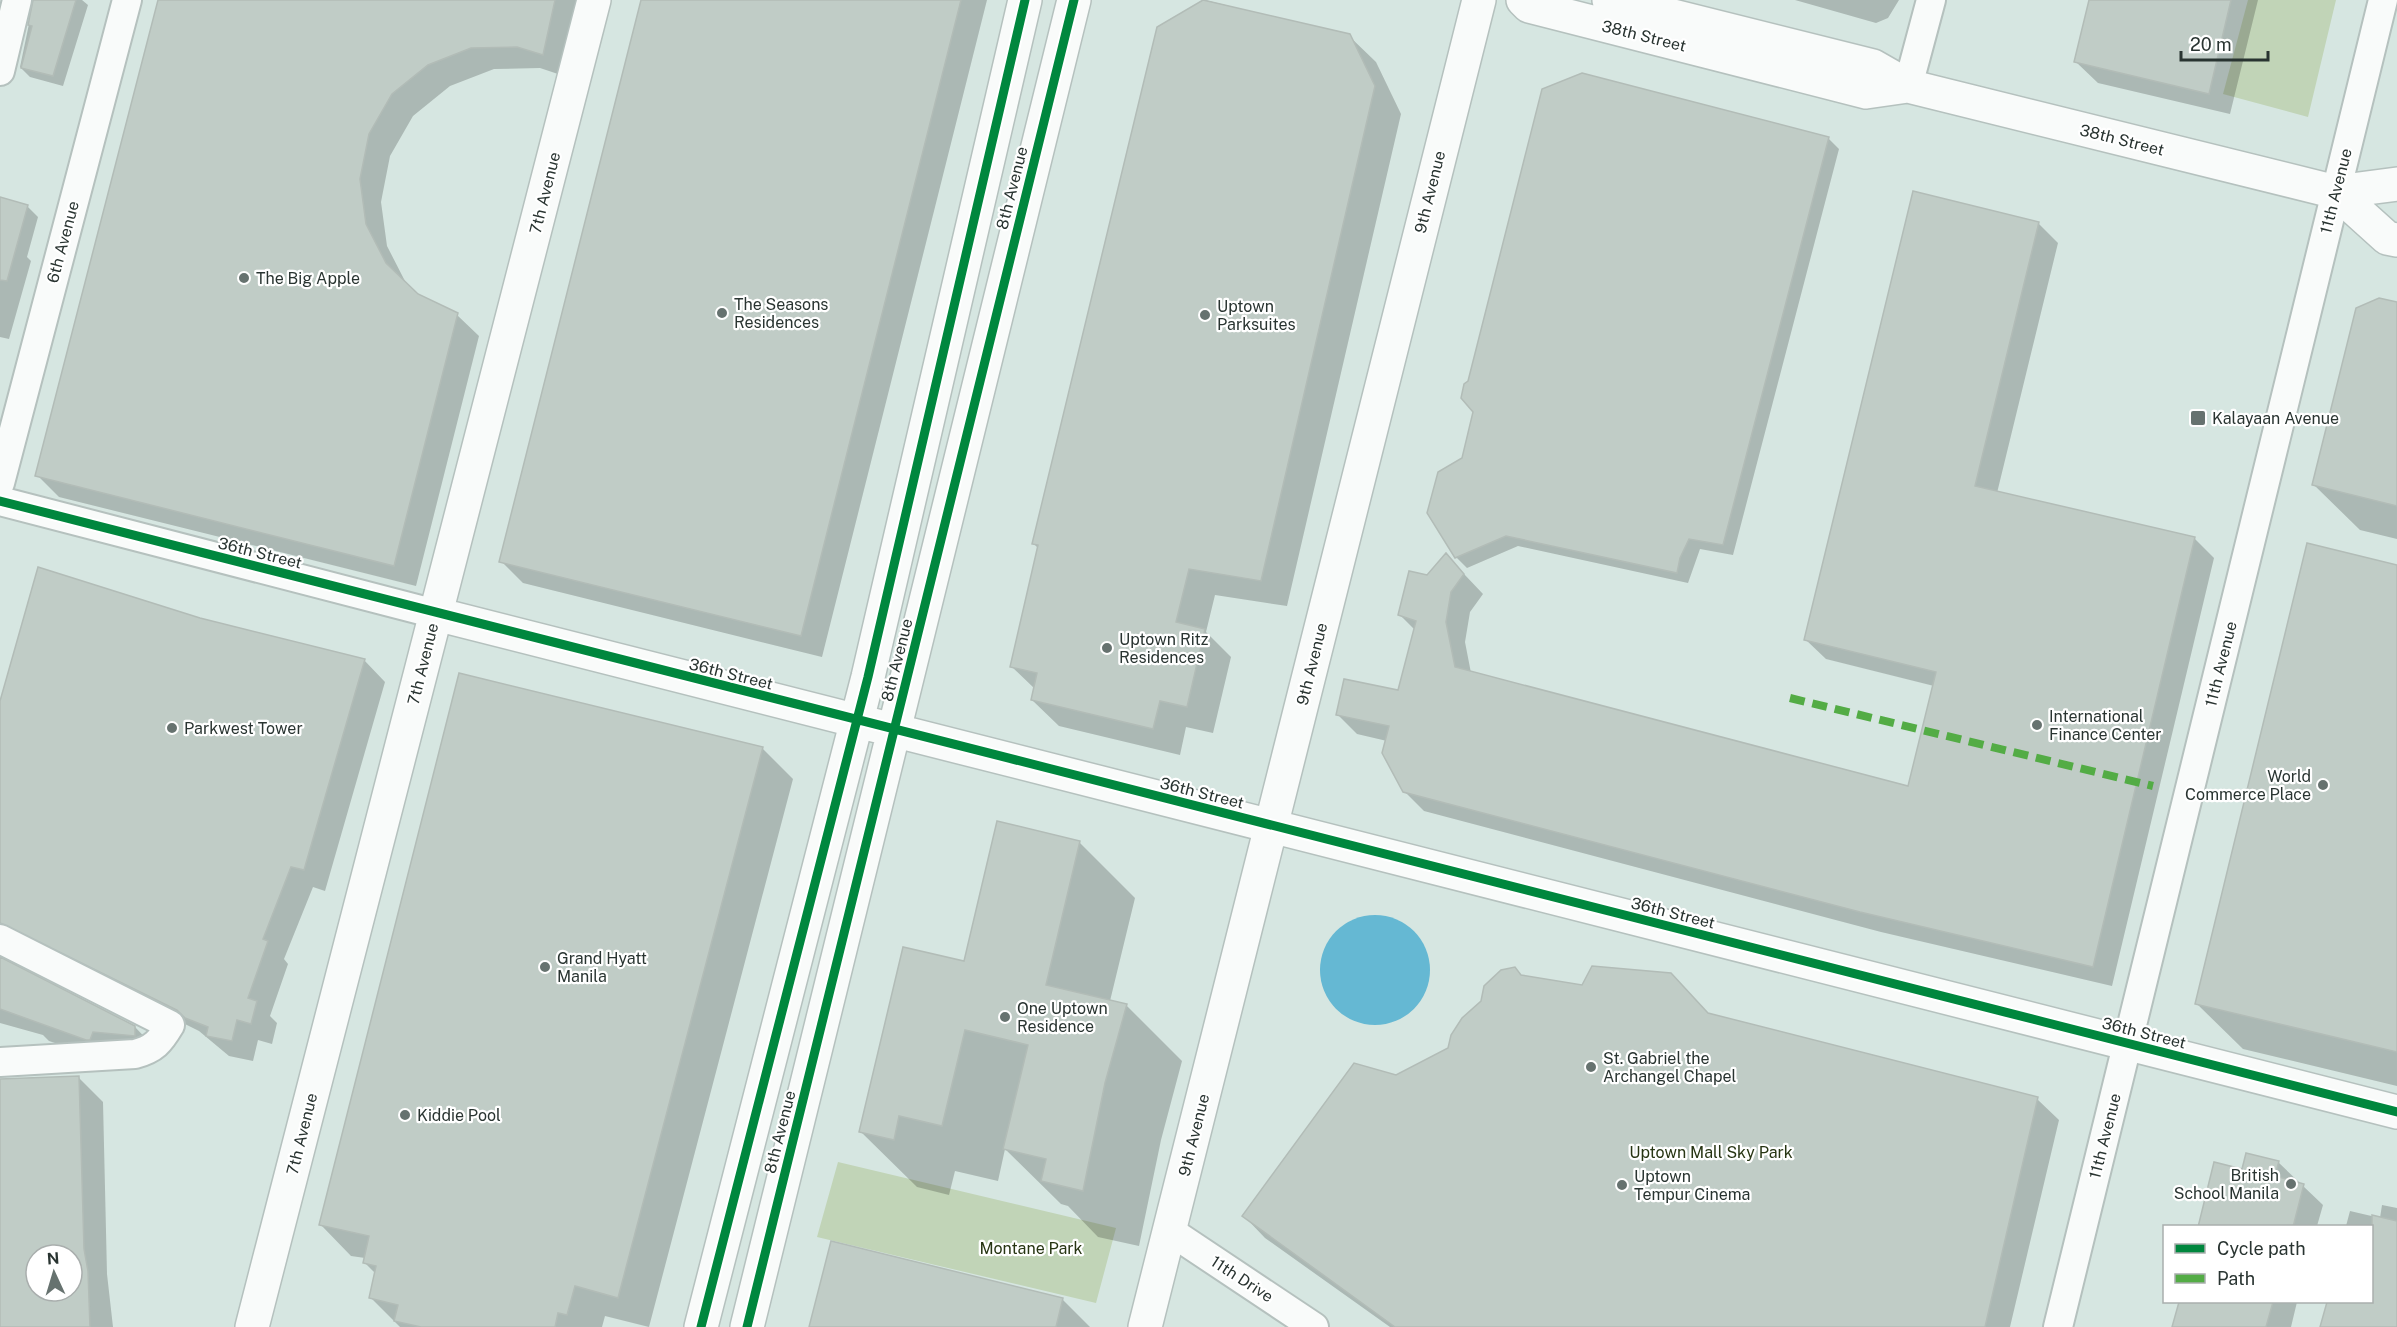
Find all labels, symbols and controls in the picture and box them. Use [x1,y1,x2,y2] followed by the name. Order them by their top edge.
[1600,16,1688,56] street label: 38th Street
[2181,24,2268,62] scale bar
[2190,34,2232,55] text: 20 m
[2078,120,2166,160] street label: 38th Street
[993,145,1031,231] street label: 8th Avenue
[2316,146,2356,236] street label: 11th Avenue
[1411,149,1449,235] street label: 9th Avenue
[526,150,564,236] street label: 7th Avenue
[43,199,83,285] street label: 6th Avenue
[256,269,360,288] place label: The Big Apple
[237,271,251,285] marker: The Big Apple
[734,295,828,332] place label: The Seasons Residences
[1217,297,1296,334] place label: Uptown Parksuites
[715,306,729,320] marker: The Seasons Residences
[1198,308,1212,322] marker: Uptown Parksuites
[2189,409,2207,427] marker: Kalayaan Avenue
[2212,409,2339,428] place label: Kalayaan Avenue
[216,533,304,573] street label: 36th Street
[878,617,916,703] street label: 8th Avenue
[2201,619,2241,709] street label: 11th Avenue
[404,621,442,707] street label: 7th Avenue
[1293,621,1331,707] street label: 9th Avenue
[1119,630,1209,667] place label: Uptown Ritz Residences
[1100,641,1114,655] marker: Uptown Ritz Residences
[687,654,775,694] street label: 36th Street
[2049,707,2162,744] place label: International Finance Center
[2030,718,2044,732] marker: International Finance Center
[184,719,303,738] place label: Parkwest Tower
[165,721,179,735] marker: Parkwest Tower
[2185,767,2311,804] place label: World Commerce Place
[1158,773,1246,813] street label: 36th Street
[2316,778,2330,792] marker: World Commerce Place
[1629,893,1717,933] street label: 36th Street
[557,949,647,986] place label: Grand Hyatt Manila
[538,960,552,974] marker: Grand Hyatt Manila
[1017,999,1108,1036] place label: One Uptown Residence
[998,1010,1012,1024] marker: One Uptown Residence
[2100,1013,2188,1053] street label: 36th Street
[1603,1049,1736,1086] place label: St. Gabriel the Archangel Chapel
[1584,1060,1598,1074] marker: St. Gabriel the Archangel Chapel
[761,1089,799,1175] street label: 8th Avenue
[283,1091,321,1177] street label: 7th Avenue
[2085,1091,2125,1181] street label: 11th Avenue
[1175,1092,1213,1178] street label: 9th Avenue
[417,1106,501,1125] place label: Kiddie Pool
[398,1108,412,1122] marker: Kiddie Pool
[1629,1143,1793,1162] park label: Uptown Mall Sky Park
[2174,1166,2279,1203] place label: British School Manila
[1634,1167,1750,1204] place label: Uptown Tempur Cinema
[2284,1177,2298,1191] marker: British School Manila
[1615,1178,1629,1192] marker: Uptown Tempur Cinema
[2163,1225,2373,1303] legend
[2217,1238,2306,1259] text: Cycle path
[979,1239,1083,1258] park label: Montane Park
[24,1243,84,1303] north arrow
[46,1249,60,1268] text: N
[1207,1252,1277,1306] street label: 11th Drive
[2217,1268,2255,1289] text: Path

